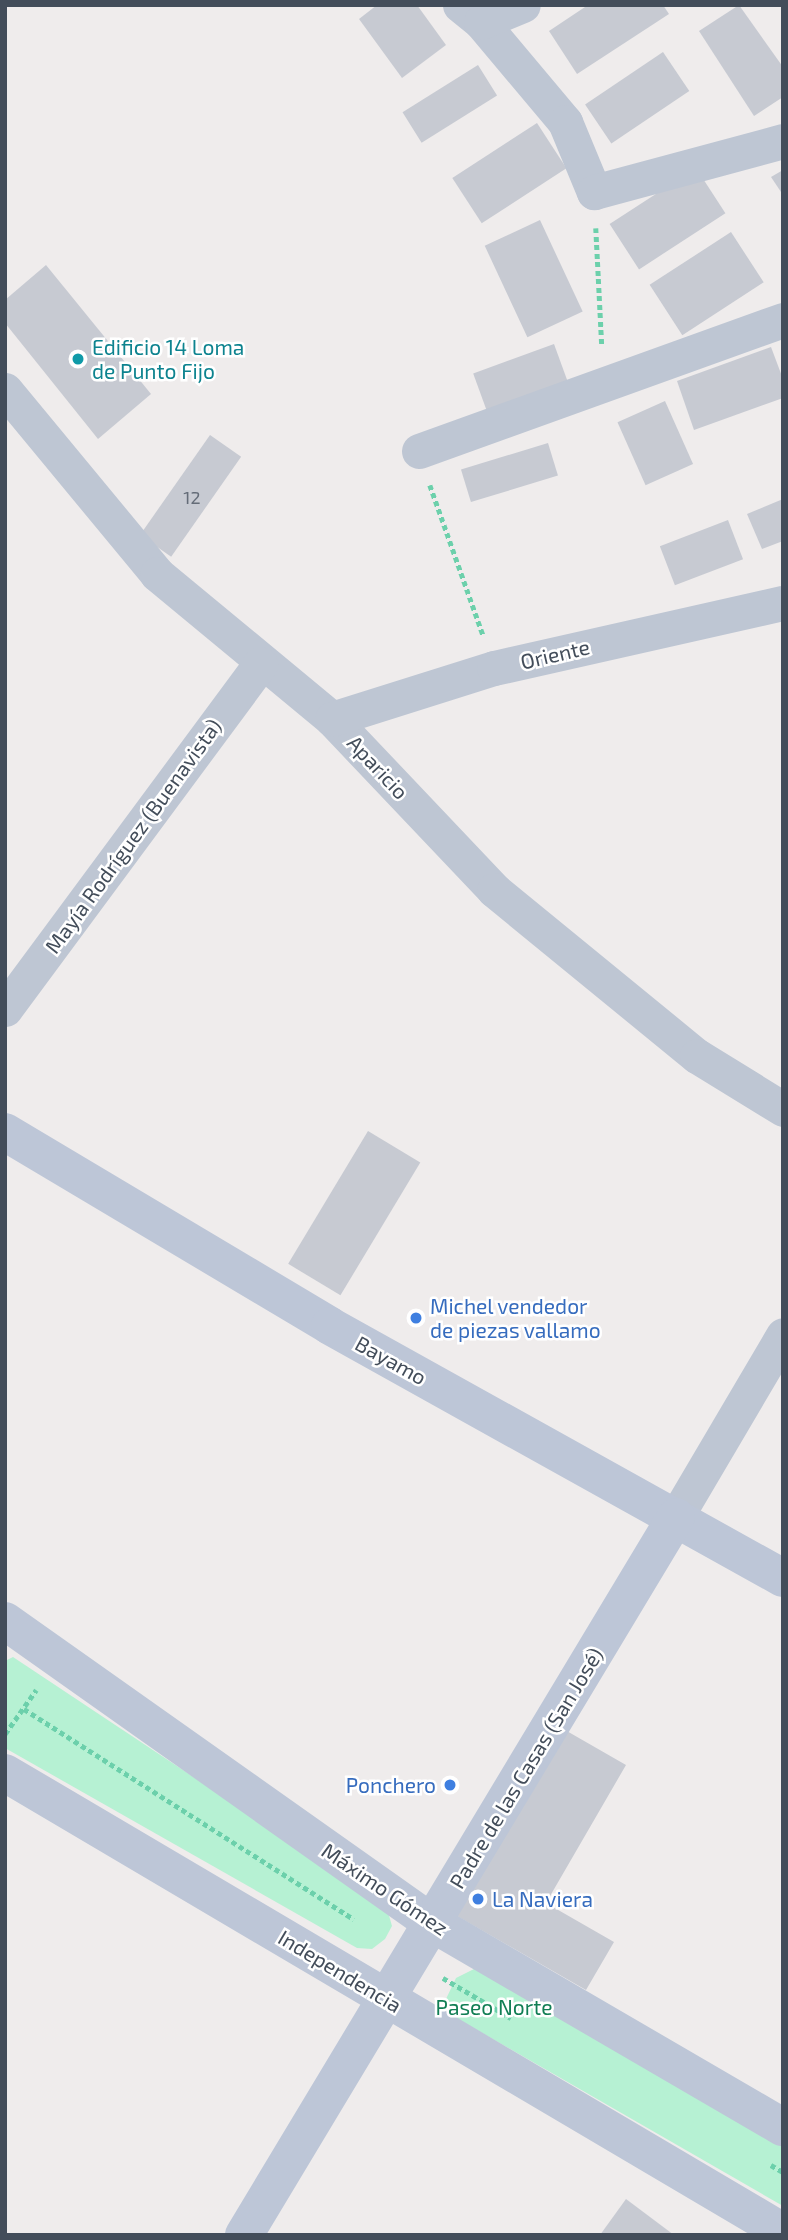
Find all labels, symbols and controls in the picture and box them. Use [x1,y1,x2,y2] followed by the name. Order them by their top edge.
[92,334,244,384] place label: Edificio 14 Loma de Punto Fijo
[70,351,86,367] marker: Edificio 14 Loma de Punto Fijo
[183,486,201,508] house number: 12
[518,634,592,674] street label: Oriente
[39,714,227,958] street label: Mayía Rodríguez (Buenavista)
[342,730,414,804] street label: Aparicio
[430,1293,601,1343] place label: Michel vendedor de piezas vallamo
[408,1310,424,1326] marker: Michel vendedor de piezas vallamo
[351,1330,431,1390] street label: Bayamo
[444,1643,608,1893] street label: Padre de las Casas (San José)
[346,1772,436,1798] place label: Ponchero
[442,1777,458,1793] marker: Ponchero
[317,1838,453,1940] street label: Máximo Gómez
[492,1886,593,1912] place label: La Naviera
[470,1891,486,1907] marker: La Naviera
[274,1924,406,2018] street label: Independencia
[436,1994,552,2020] park label: Paseo Norte

